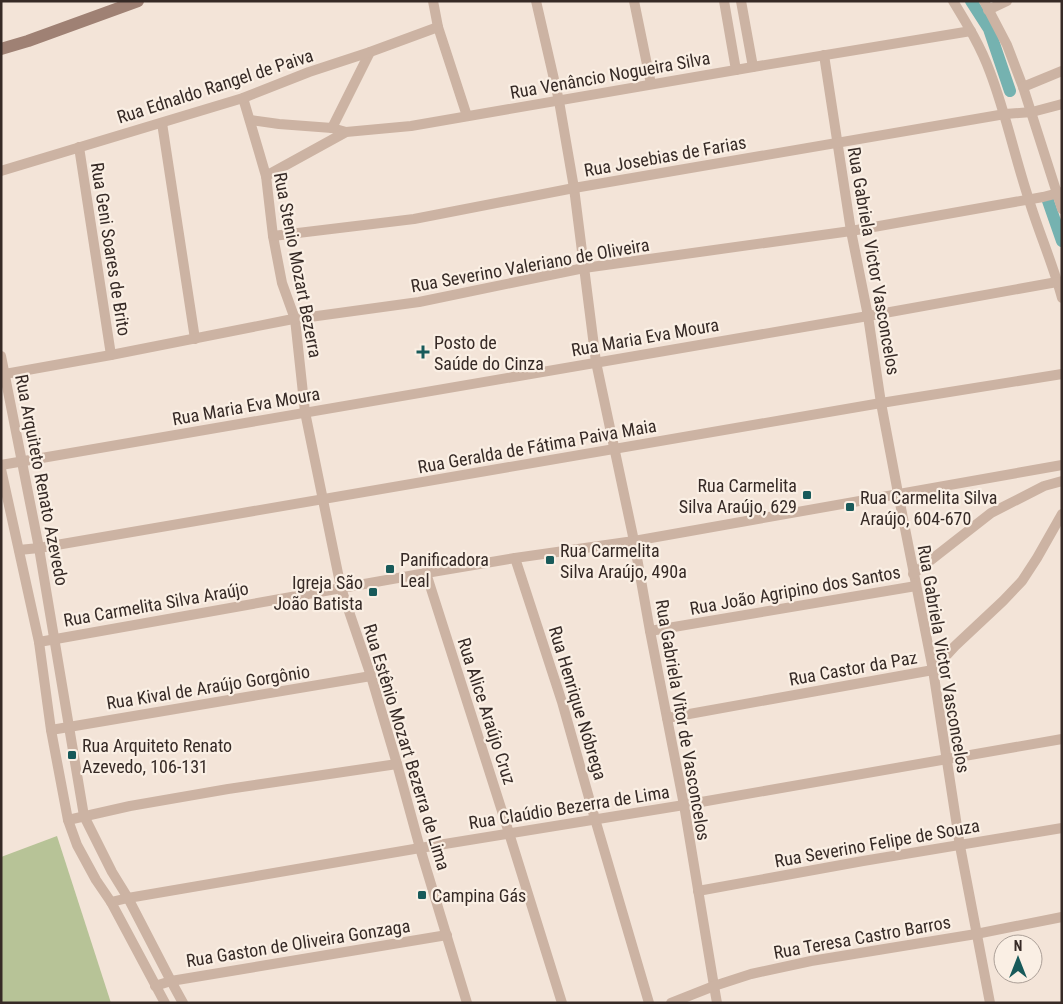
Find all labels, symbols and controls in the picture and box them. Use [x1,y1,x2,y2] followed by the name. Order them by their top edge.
[114,44,316,128] street label: Rua Ednaldo Rangel de Paiva
[508,47,712,103] street label: Rua Venâncio Nogueira Silva
[582,131,748,181] street label: Rua Josebias de Farias
[844,145,904,377] street label: Rua Gabriela Victor Vasconcelos
[87,161,135,337] street label: Rua Geni Soares de Brito
[270,171,326,359] street label: Rua Stenio Mozart Bezerra
[409,234,651,296] street label: Rua Severino Valeriano de Oliveira
[569,314,721,360] street label: Rua Maria Eva Moura
[434,332,544,374] place label: Posto de Saúde do Cinza
[416,345,430,359] marker: Posto de Saúde do Cinza
[11,373,73,587] street label: Rua Arquiteto Renato Azevedo
[170,383,322,429] street label: Rua Maria Eva Moura
[416,415,658,477] street label: Rua Geralda de Fátima Paiva Maia
[679,475,797,517] place label: Rua Carmelita Silva Araújo, 629
[860,487,997,529] place label: Rua Carmelita Silva Araújo, 604-670
[801,489,813,501] marker: Rua Carmelita Silva Araújo, 629
[844,501,856,513] marker: Rua Carmelita Silva Araújo, 604-670
[560,540,687,582] place label: Rua Carmelita Silva Araújo, 490a
[914,543,974,775] street label: Rua Gabriela Victor Vasconcelos
[400,549,489,591] place label: Panificadora Leal
[544,554,556,566] marker: Rua Carmelita Silva Araújo, 490a
[688,561,902,619] street label: Rua João Agripino dos Santos
[384,563,396,575] marker: Panificadora Leal
[273,572,363,614] place label: Igreja São João Batista
[62,577,250,631] street label: Rua Carmelita Silva Araújo
[367,586,379,598] marker: Igreja São João Batista
[651,598,715,842] street label: Rua Gabriela Vitor de Vasconcelos
[359,621,455,873] street label: Rua Estênio Mozart Bezerra de Lima
[545,624,611,782] street label: Rua Henrique Nóbrega
[453,635,521,787] street label: Rua Alice Araújo Cruz
[787,646,919,690] street label: Rua Castor da Paz
[105,661,311,713] street label: Rua Kival de Araújo Gorgônio
[82,735,232,777] place label: Rua Arquiteto Renato Azevedo, 106-131
[66,749,78,761] marker: Rua Arquiteto Renato Azevedo, 106-131
[467,781,671,833] street label: Rua Claúdio Bezerra de Lima
[773,815,981,871] street label: Rua Severino Felipe de Souza
[432,885,526,906] place label: Campina Gás
[416,889,428,901] marker: Campina Gás
[772,911,952,963] street label: Rua Teresa Castro Barros
[184,915,412,971] street label: Rua Gaston de Oliveira Gonzaga
[993,934,1043,984] north arrow
[1014,938,1022,954] text: N

